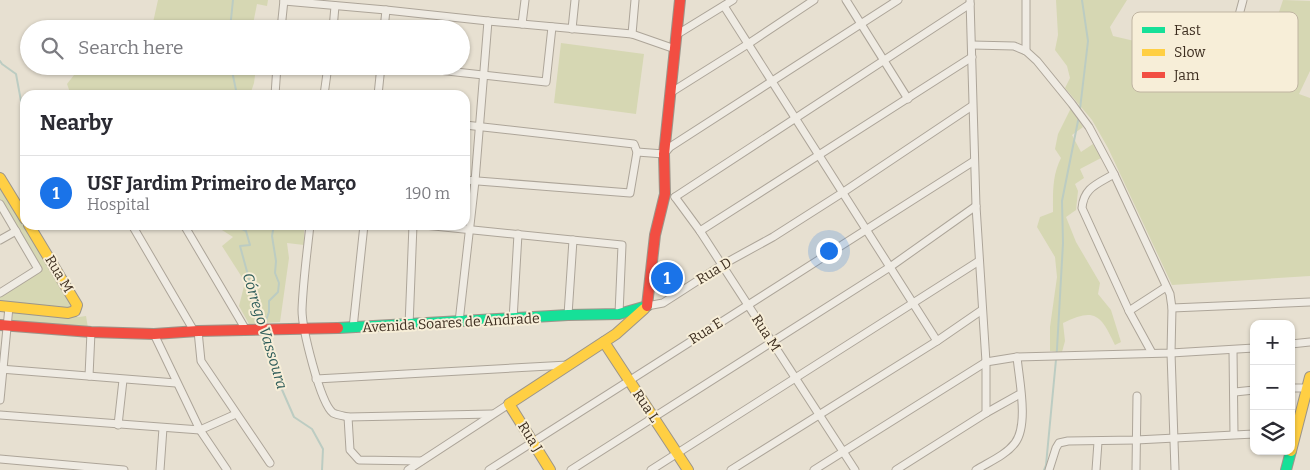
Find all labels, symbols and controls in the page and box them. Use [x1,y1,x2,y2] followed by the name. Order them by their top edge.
[1132,12,1298,92] legend
[20,20,470,75] search box
[1174,22,1201,39] text: Fast
[38,34,66,62] icon: search
[78,36,183,59] text: Search here
[1174,44,1206,61] text: Slow
[1173,67,1200,84] text: Jam
[40,110,113,136] text: Nearby
[87,172,356,195] text: USF Jardim Primeiro de Março
[53,184,59,203] text: 1
[405,184,450,203] text: 190 m
[87,195,150,214] text: Hospital
[816,238,842,264] your location
[41,252,77,296] street label: Rua M
[693,254,735,288] street label: Rua D
[651,259,683,297] pin: 1
[239,271,291,391] water label: Córrego Vassoura
[362,310,540,336] street label: Avenida Soares de Andrade
[748,311,784,355] street label: Rua M
[686,314,726,348] street label: Rua E
[1250,320,1295,455] map controls
[1250,320,1295,365] button: +
[1250,365,1295,410] button: −
[629,386,663,426] street label: Rua L
[1250,410,1295,455] button: layers
[514,419,546,456] street label: Rua J

